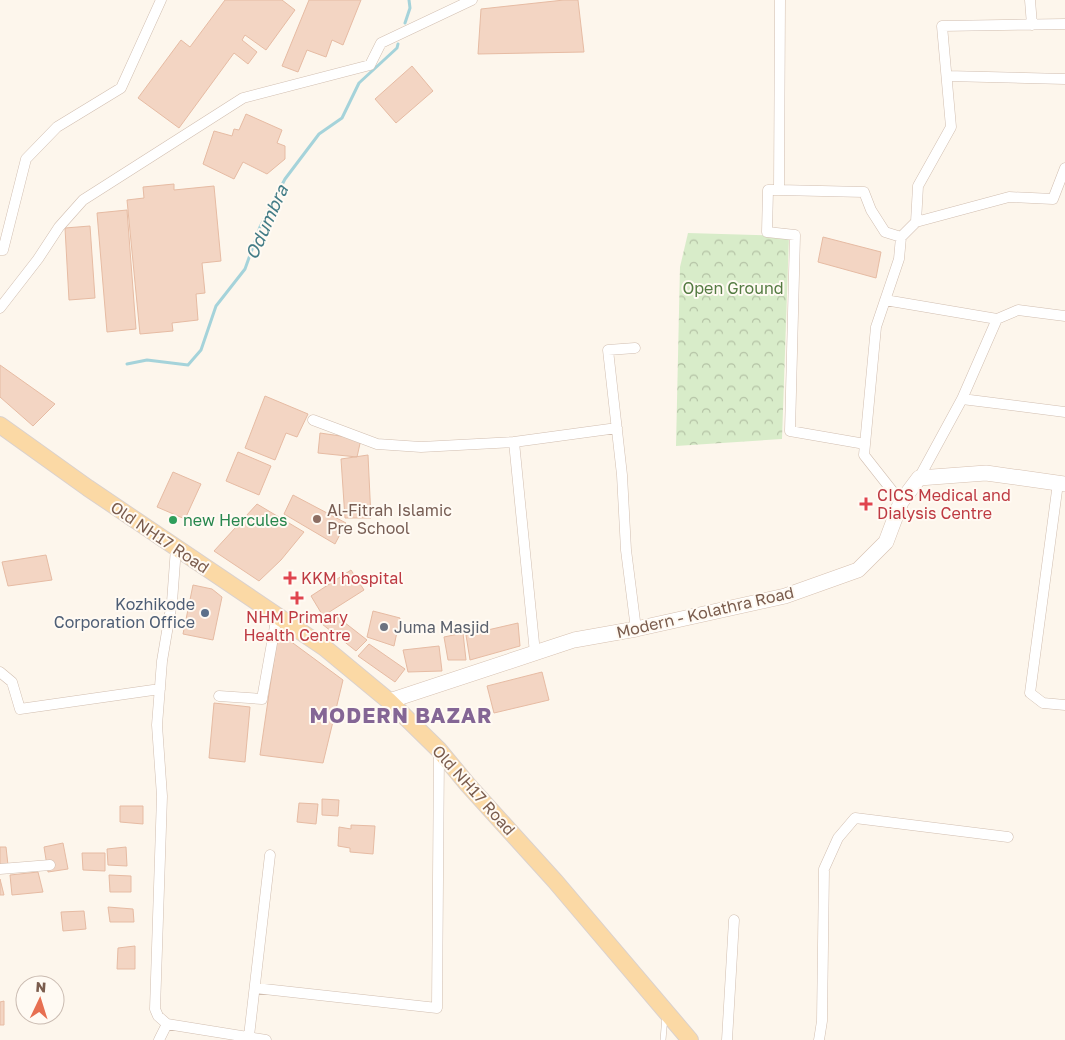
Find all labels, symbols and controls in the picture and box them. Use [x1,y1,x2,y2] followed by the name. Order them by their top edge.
[240,181,293,263] water label: Odumbra
[682,278,784,298] park label: Open Ground
[877,485,1011,523] place label: CICS Medical and Dialysis Centre
[107,497,213,577] street label: Old NH17 Road
[859,497,873,511] marker: CICS Medical and Dialysis Centre
[327,500,452,538] place label: Al-Fitrah Islamic Pre School
[183,510,288,530] place label: new Hercules
[311,513,323,525] marker: Al-Fitrah Islamic Pre School
[167,514,179,526] marker: new Hercules
[301,568,403,588] place label: KKM hospital
[283,571,297,585] marker: KKM hospital
[614,582,796,642] street label: Modern - Kolathra Road
[290,591,304,605] marker: NHM Primary Health Centre
[54,594,195,632] place label: Kozhikode Corporation Office
[199,607,211,619] marker: Kozhikode Corporation Office
[243,607,351,645] place label: NHM Primary Health Centre
[394,617,489,637] place label: Juma Masjid
[378,621,390,633] marker: Juma Masjid
[309,702,493,728] district label: MODERN BAZAR
[428,741,520,839] street label: Old NH17 Road
[15,975,65,1025] north arrow
[35,978,47,995] text: N

